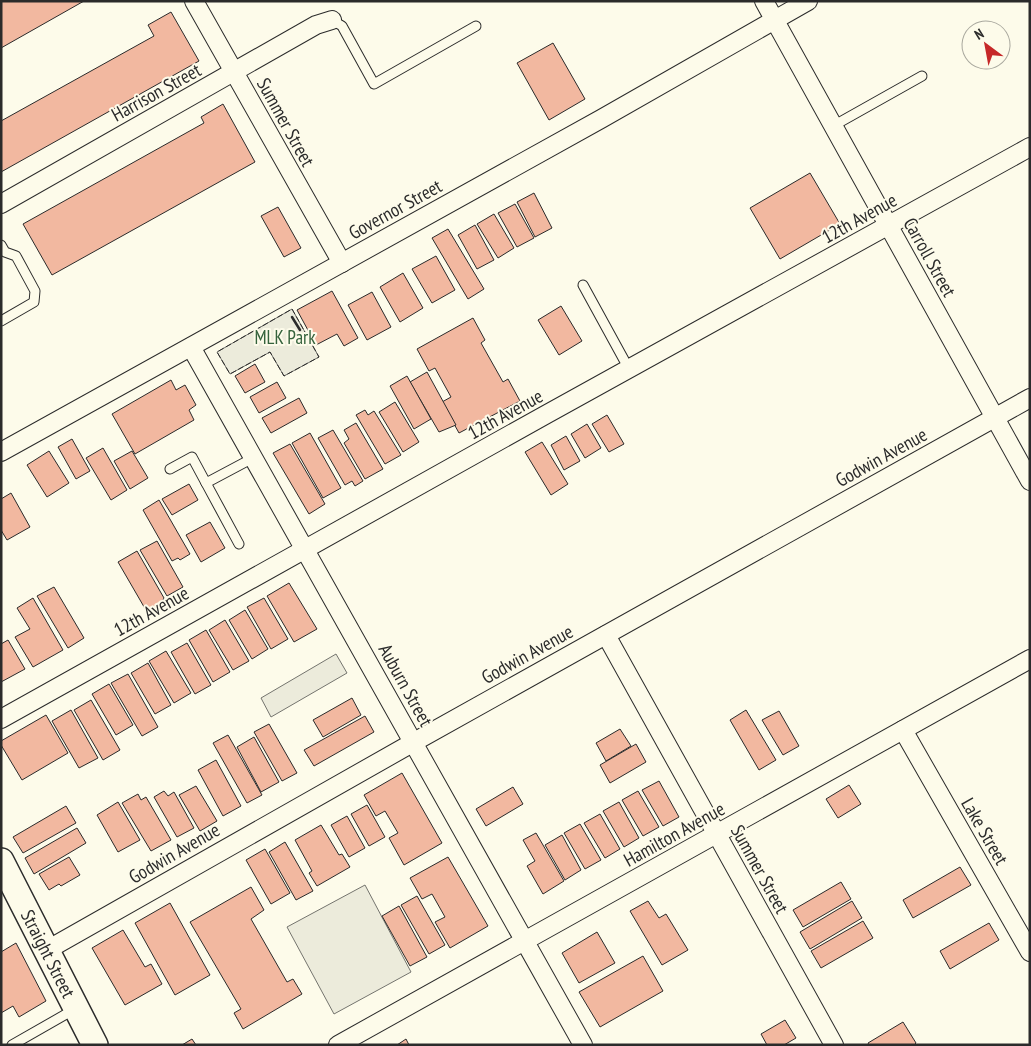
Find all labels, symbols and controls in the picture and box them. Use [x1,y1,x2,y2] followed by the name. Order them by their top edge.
[961,20,1011,70] north arrow
[971,24,987,44] text: N
[107,57,206,126] street label: Harrison Street
[252,74,321,171] street label: Summer Street
[344,173,446,244] street label: Governor Street
[817,187,901,248] street label: 12th Avenue
[898,213,962,301] street label: Carroll Street
[254,325,316,349] park label: MLK Park
[463,383,547,444] street label: 12th Avenue
[831,422,931,492] street label: Godwin Avenue
[109,580,193,641] street label: 12th Avenue
[477,619,577,689] street label: Godwin Avenue
[374,640,439,731] street label: Auburn Street
[956,793,1014,870] street label: Lake Street
[619,796,729,872] street label: Hamilton Avenue
[124,817,224,889] street label: Godwin Avenue
[726,821,795,918] street label: Summer Street
[16,906,81,1002] street label: Straight Street

